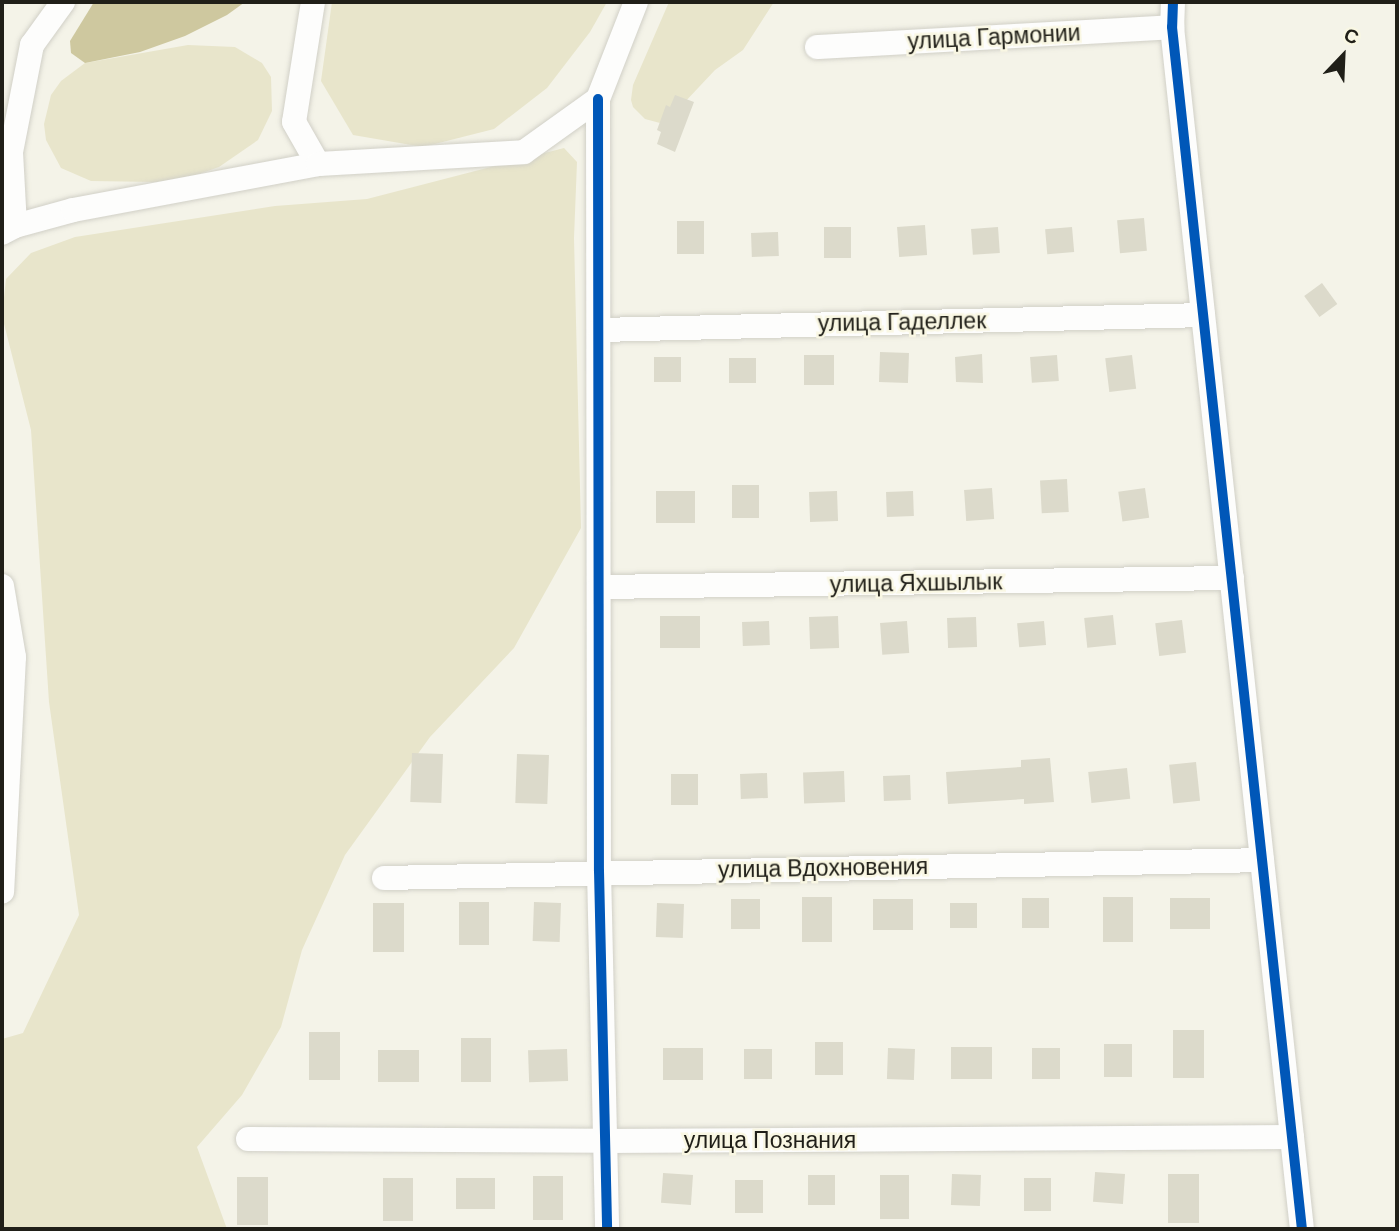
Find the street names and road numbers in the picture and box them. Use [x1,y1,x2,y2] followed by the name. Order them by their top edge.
[907,19,1081,55] street label: улица Гармонии
[818,307,986,337] street label: улица Гаделлек
[830,568,1002,598] street label: улица Яхшылык
[718,852,928,884] street label: улица Вдохновения
[684,1126,856,1154] street label: улица Познания

